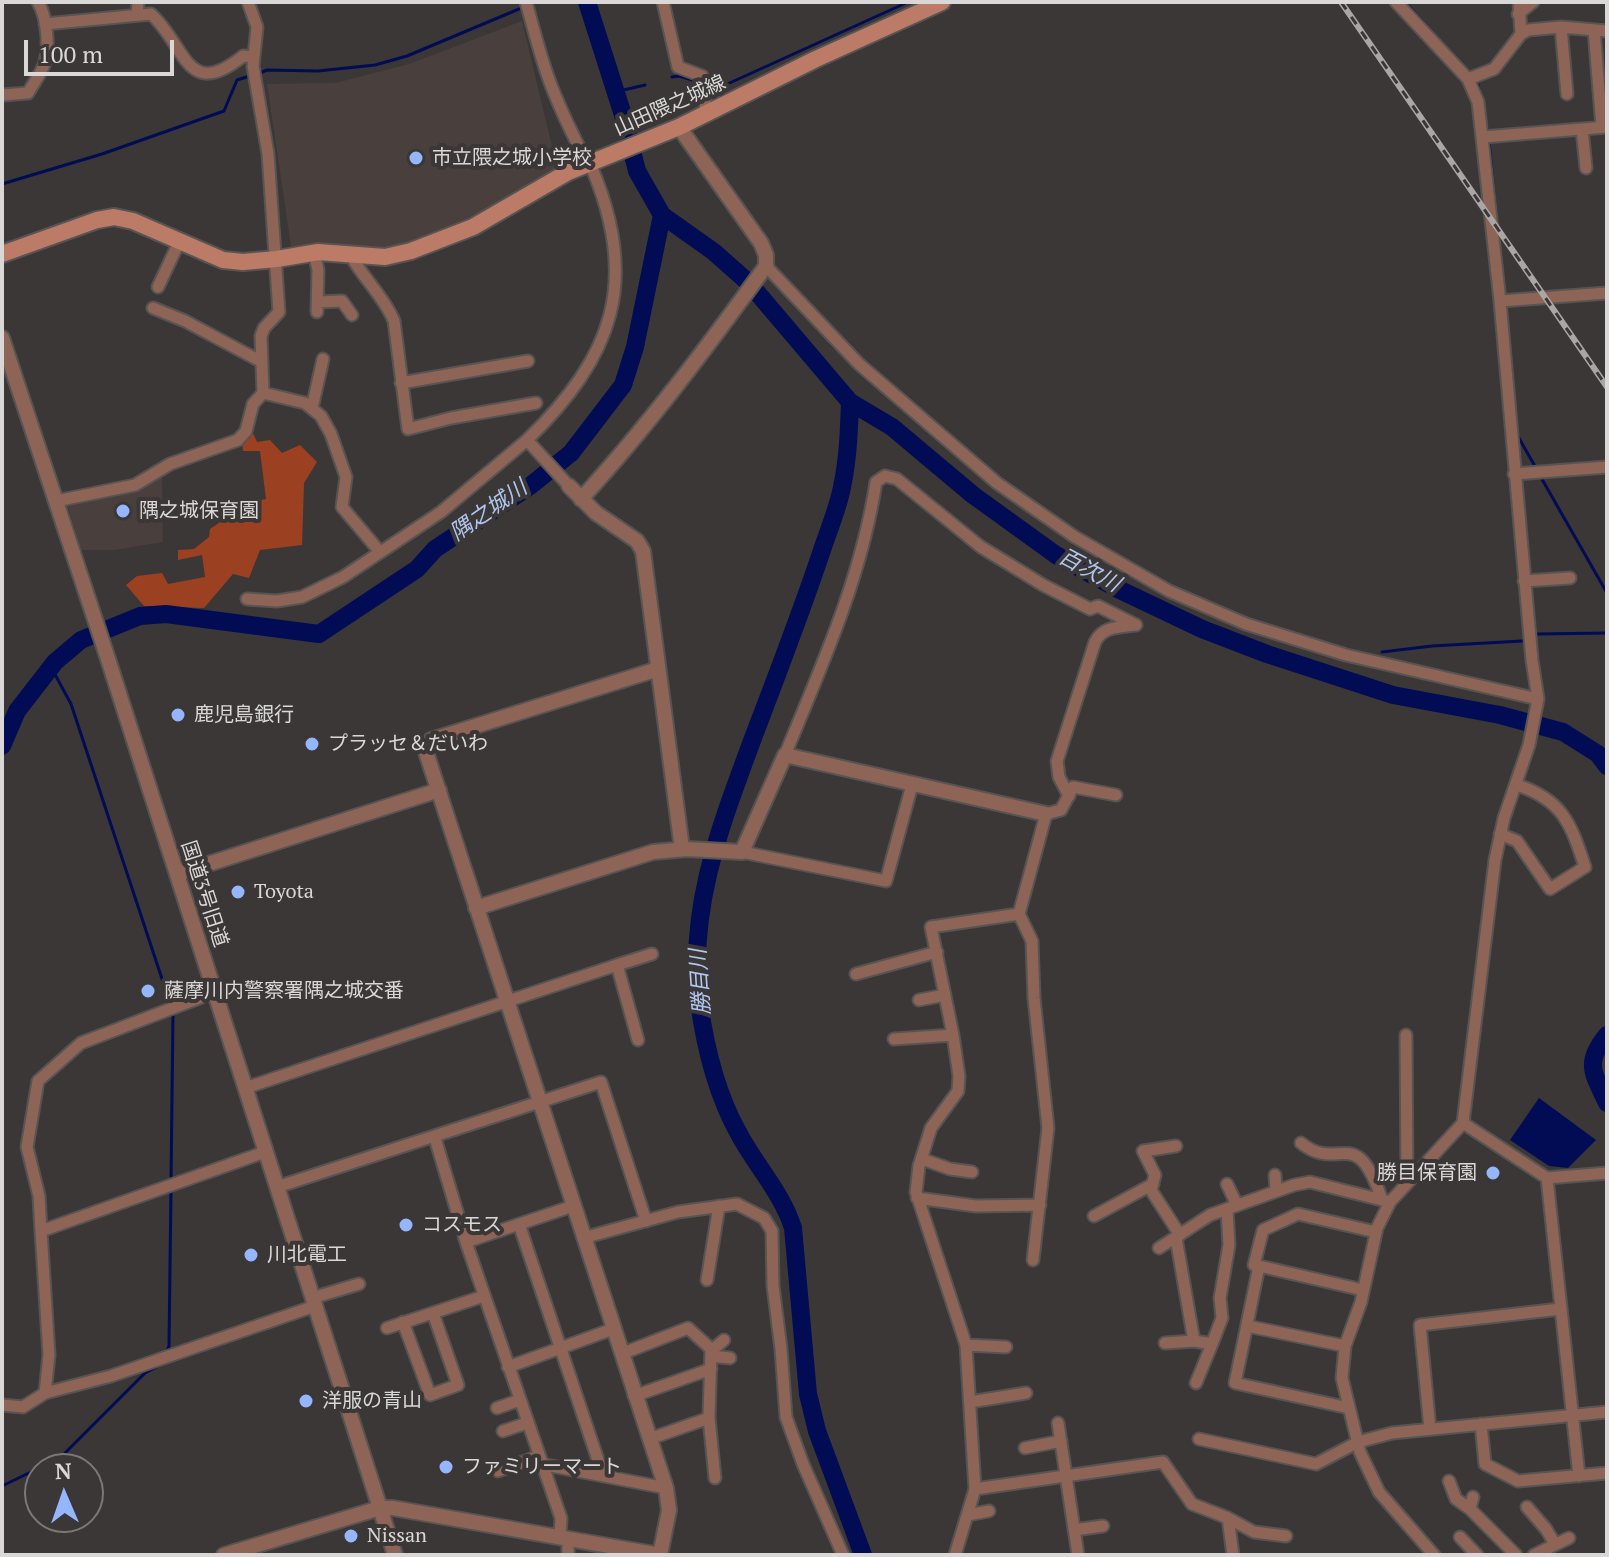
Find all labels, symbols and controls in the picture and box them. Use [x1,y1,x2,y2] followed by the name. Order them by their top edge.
[28,24,178,74] scale bar
[38,38,103,70] text: 100 m
[610,71,730,141] street label: 山田隈之城線
[432,146,592,170] place label: 市立隈之城小学校
[407,149,425,167] marker: 市立隈之城小学校
[445,475,533,547] water label: 隅之城川
[139,499,259,523] place label: 隅之城保育園
[114,502,132,520] marker: 隅之城保育園
[1054,544,1124,598] water label: 百次川
[194,703,294,727] place label: 鹿児島銀行
[169,706,187,724] marker: 鹿児島銀行
[328,732,488,756] place label: プラッセ＆だいわ
[303,735,321,753] marker: プラッセ＆だいわ
[175,838,233,950] street label: 国道3号旧道
[254,880,314,904] place label: Toyota
[229,883,247,901] marker: Toyota
[686,948,716,1016] water label: 勝目川
[164,979,404,1003] place label: 薩摩川内警察署隅之城交番
[139,982,157,1000] marker: 薩摩川内警察署隅之城交番
[1377,1161,1477,1185] place label: 勝目保育園
[1484,1164,1502,1182] marker: 勝目保育園
[422,1213,502,1237] place label: コスモス
[397,1216,415,1234] marker: コスモス
[267,1243,347,1267] place label: 川北電工
[242,1246,260,1264] marker: 川北電工
[322,1389,422,1413] place label: 洋服の青山
[297,1392,315,1410] marker: 洋服の青山
[24,1453,104,1533] north arrow
[462,1455,622,1479] place label: ファミリーマート
[54,1456,72,1485] text: N
[437,1458,455,1476] marker: ファミリーマート
[367,1524,427,1548] place label: Nissan
[342,1527,360,1545] marker: Nissan

